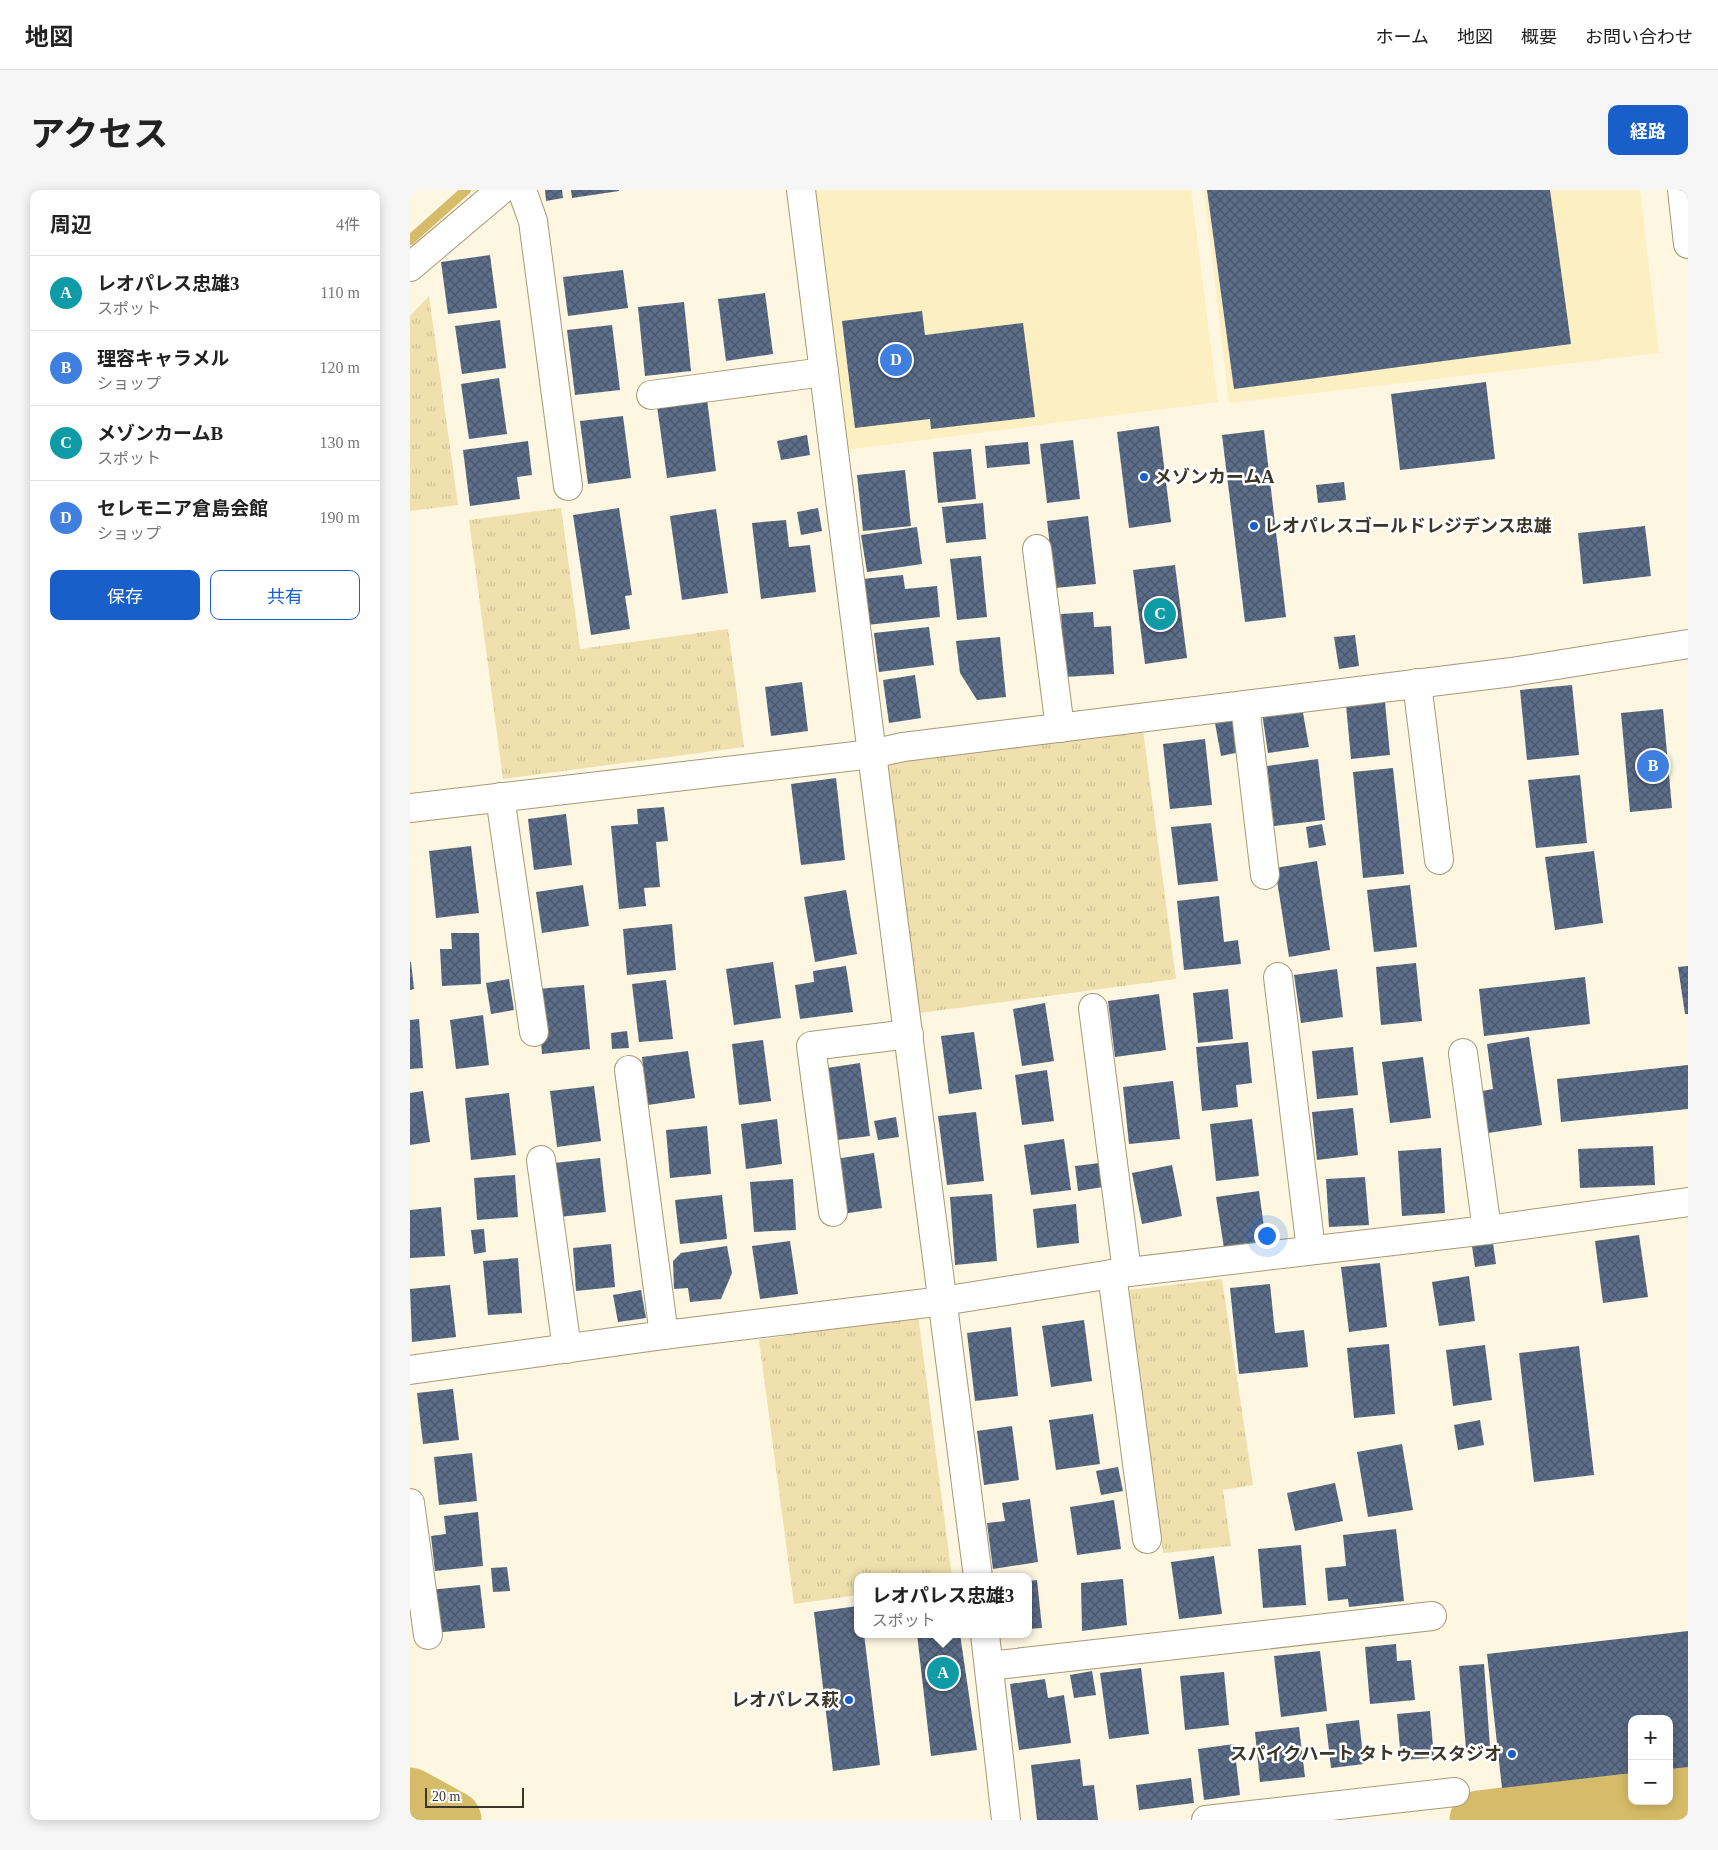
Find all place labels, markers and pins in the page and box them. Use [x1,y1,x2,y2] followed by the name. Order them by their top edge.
[880,341,912,379] pin: D
[1154,467,1274,487] place label: メゾンカームA
[1138,471,1150,483] marker: メゾンカームA
[1264,516,1552,536] place label: レオパレスゴールドレジデンス忠雄
[1248,520,1260,532] marker: レオパレスゴールドレジデンス忠雄
[1144,595,1176,633] pin: C
[1637,747,1669,785] pin: B
[927,1654,959,1692] pin: A
[731,1690,839,1710] place label: レオパレス萩
[843,1694,855,1706] marker: レオパレス萩
[1230,1744,1502,1764] place label: スパイクハート タトゥースタジオ
[1506,1748,1518,1760] marker: スパイクハート タトゥースタジオ

